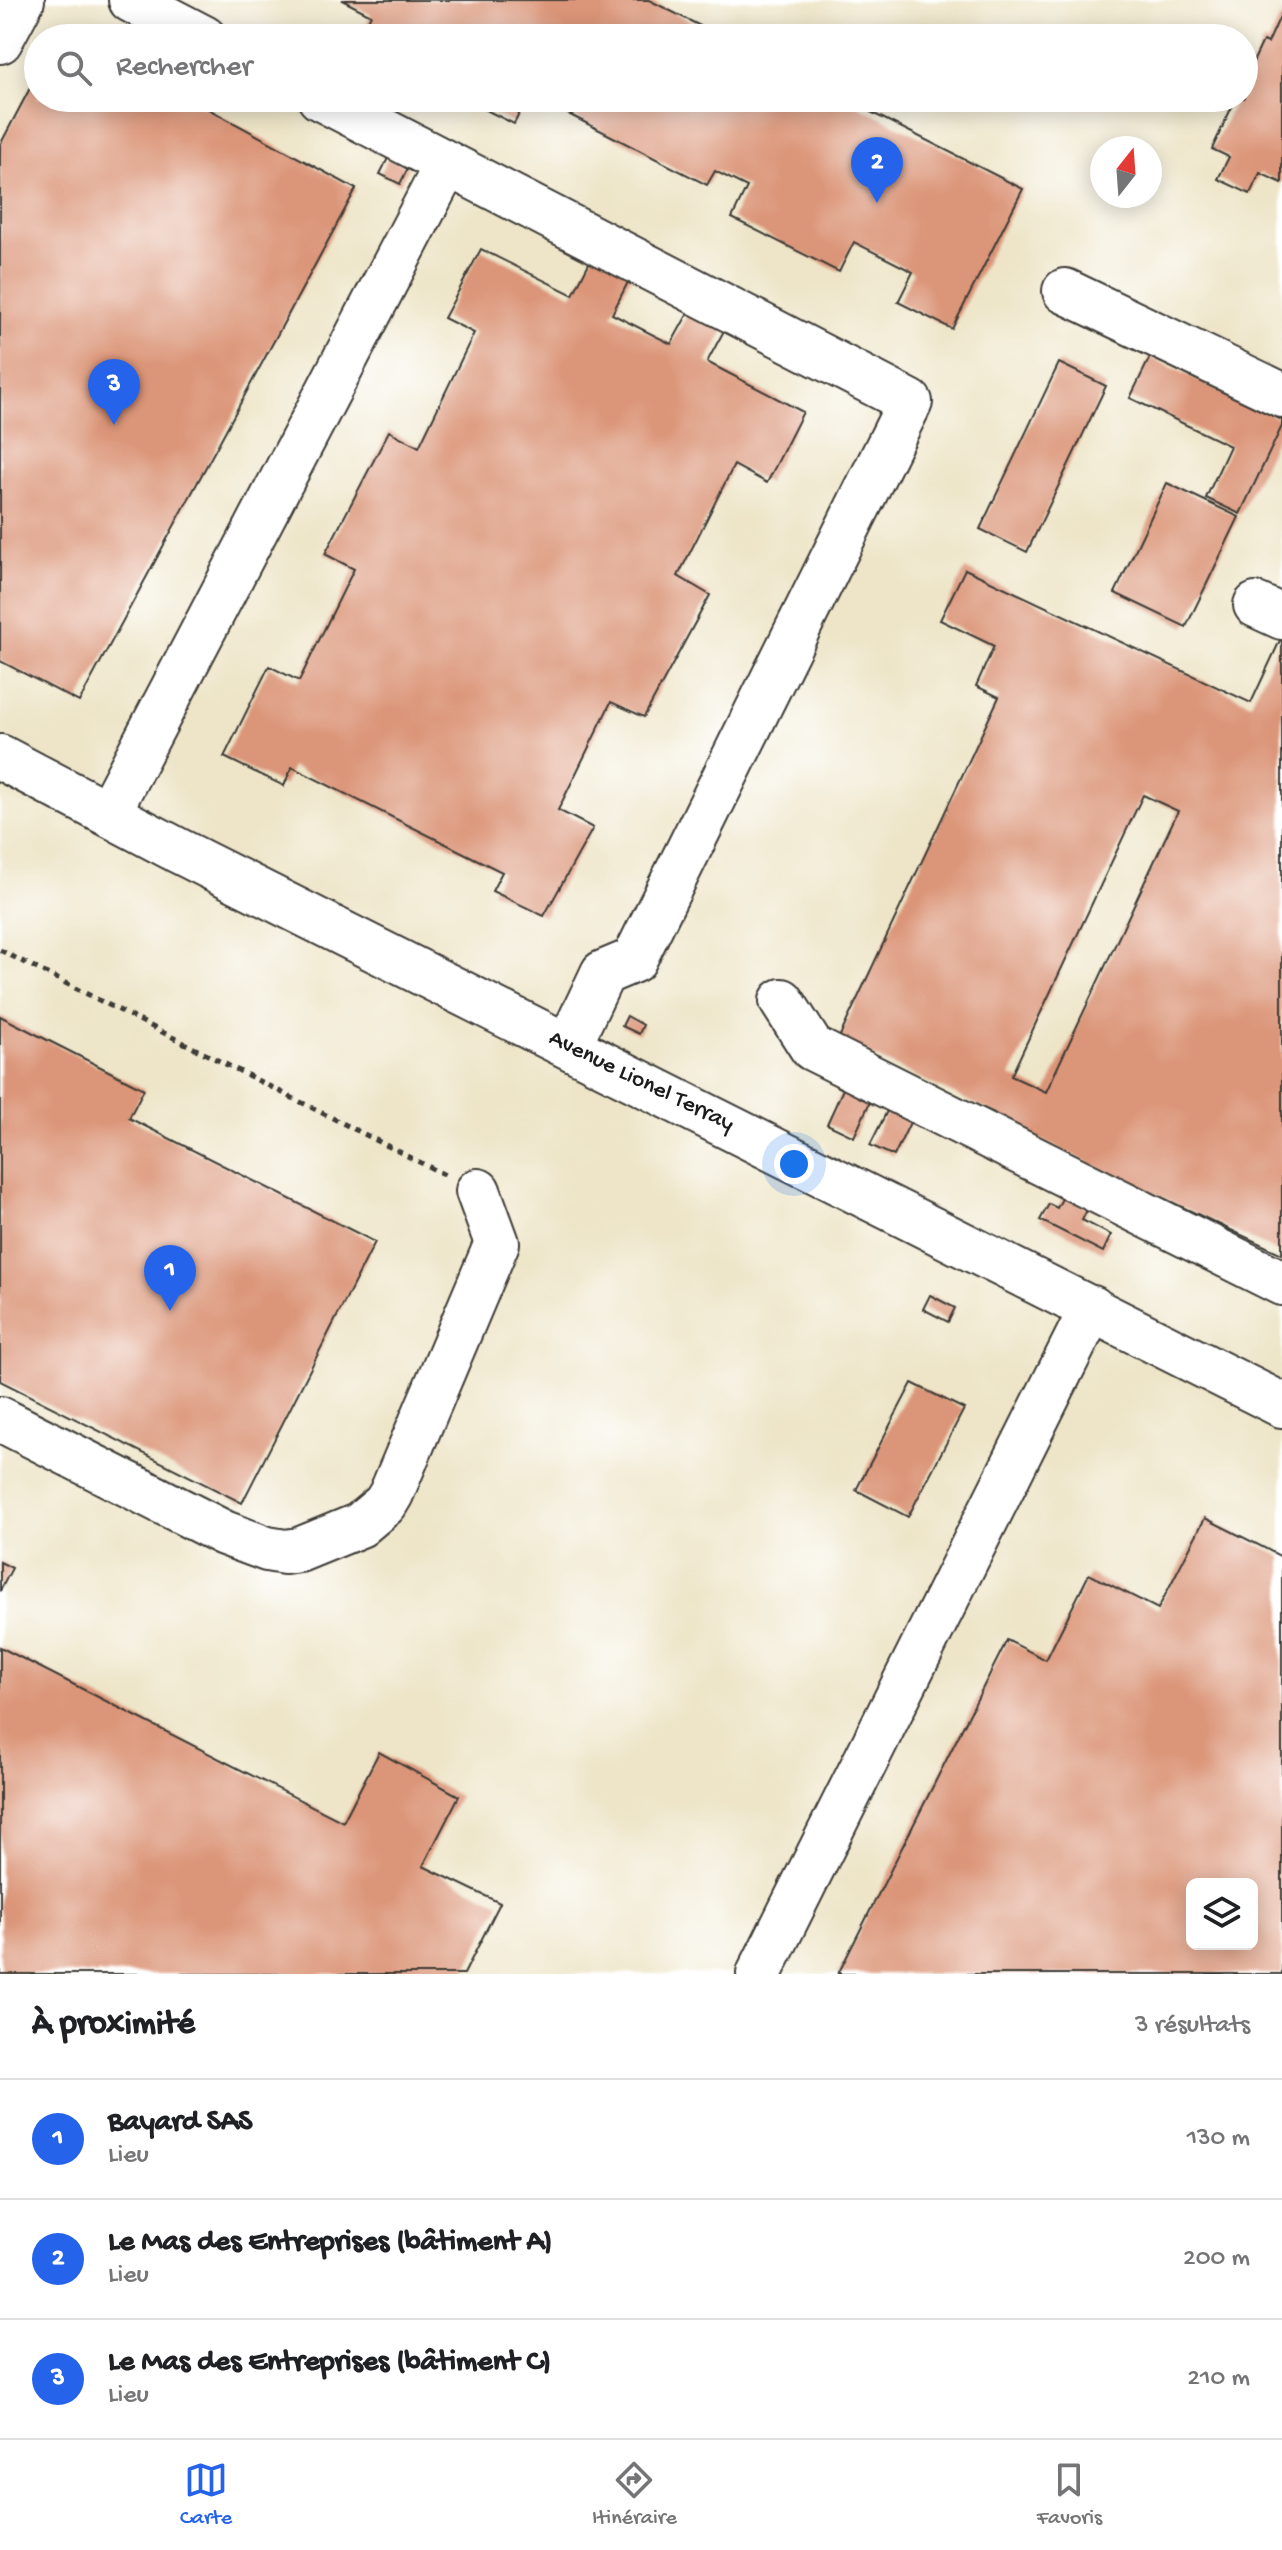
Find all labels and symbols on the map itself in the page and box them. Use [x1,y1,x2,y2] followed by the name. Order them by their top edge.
[1090,136,1162,208] north arrow
[851,137,903,203] pin: 2
[88,359,140,425] pin: 3
[543,1025,739,1140] street label: Avenue Lionel Terray
[774,1144,814,1184] your location
[144,1245,196,1311] pin: 1

